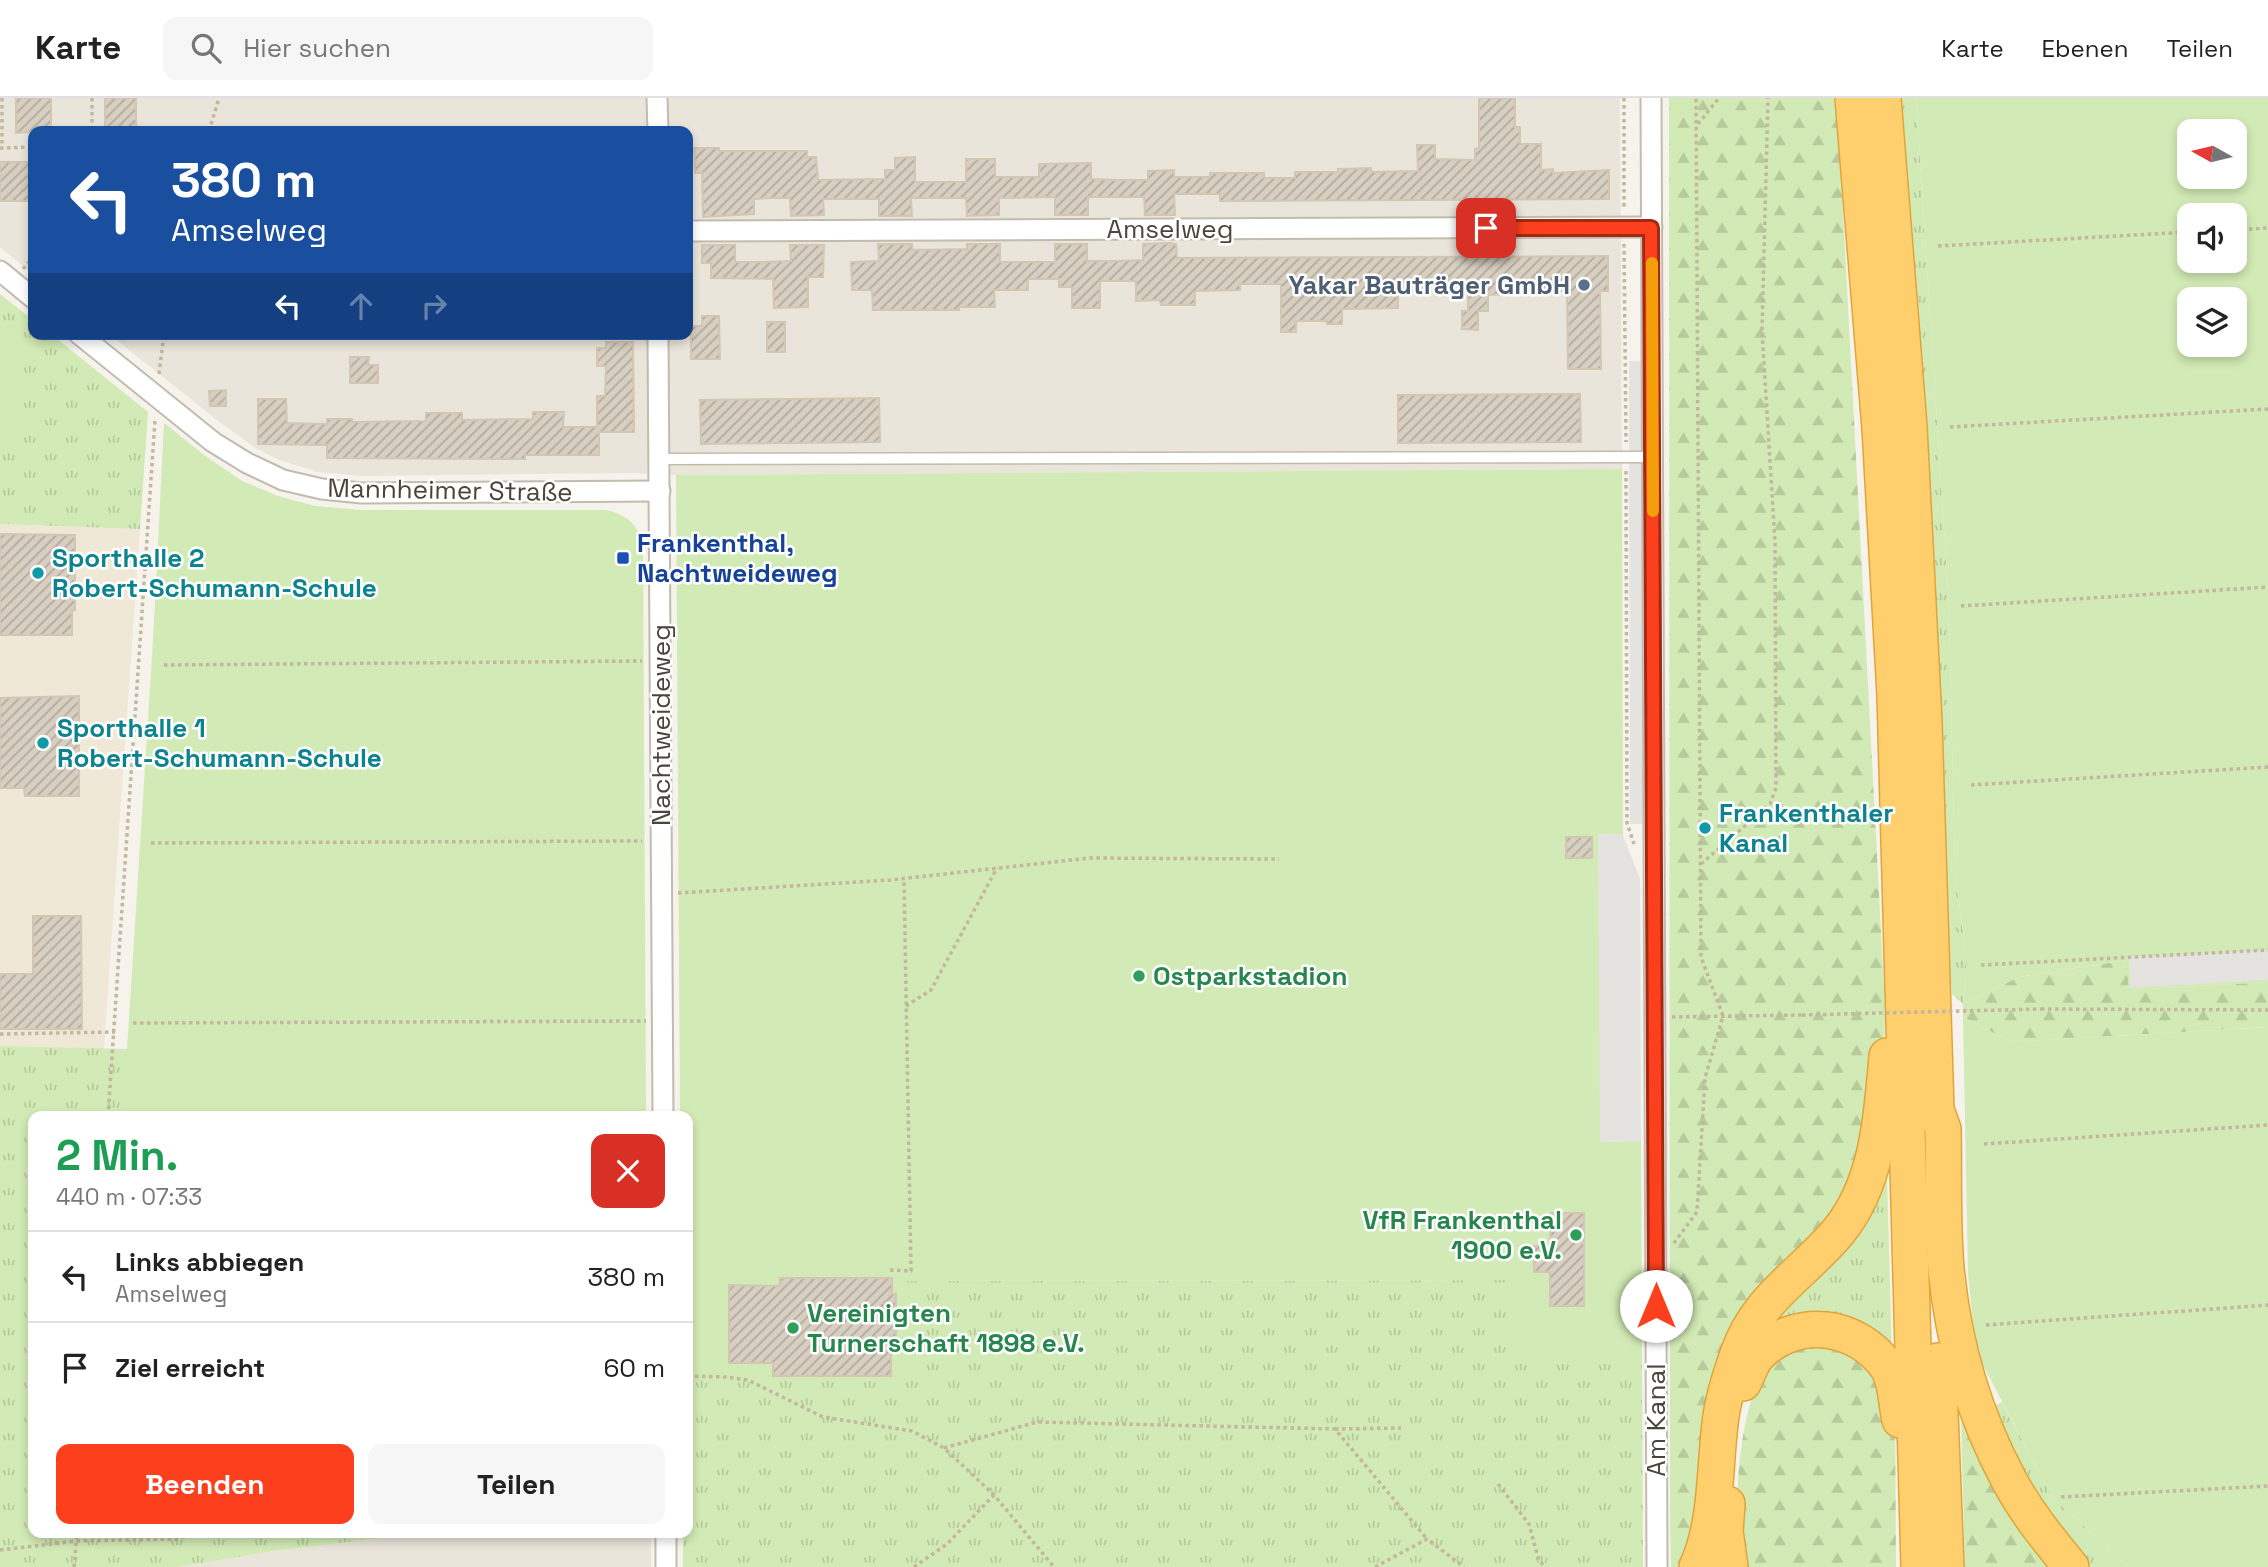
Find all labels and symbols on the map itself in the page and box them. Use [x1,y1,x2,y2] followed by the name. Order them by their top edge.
[2177,119,2247,189] north arrow
[1456,198,1516,258] pin
[1107,212,1233,246] street label: Amselweg
[1288,268,1570,302] place label: Yakar Bauträger GmbH
[1576,277,1592,293] marker: Yakar Bauträger GmbH
[327,471,573,509] street label: Mannheimer Straße
[637,526,838,590] place label: Frankenthal, Nachtweideweg
[52,541,377,605] place label: Sporthalle 2 Robert-Schumann-Schule
[615,550,631,566] marker: Frankenthal, Nachtweideweg
[30,565,46,581] marker: Sporthalle 2 Robert-Schumann-Schule
[644,624,678,826] street label: Nachtweideweg
[57,711,382,775] place label: Sporthalle 1 Robert-Schumann-Schule
[35,735,51,751] marker: Sporthalle 1 Robert-Schumann-Schule
[1719,796,1894,860] place label: Frankenthaler Kanal
[1697,820,1713,836] marker: Frankenthaler Kanal
[1153,959,1347,993] place label: Ostparkstadion
[1131,968,1147,984] marker: Ostparkstadion
[1363,1203,1562,1267] place label: VfR Frankenthal 1900 e.V.
[1568,1227,1584,1243] marker: VfR Frankenthal 1900 e.V.
[1619,1269,1693,1343] position arrow
[807,1296,1085,1360] place label: Vereinigten Turnerschaft 1898 e.V.
[785,1320,801,1336] marker: Vereinigten Turnerschaft 1898 e.V.
[1639,1363,1673,1477] street label: Am Kanal

